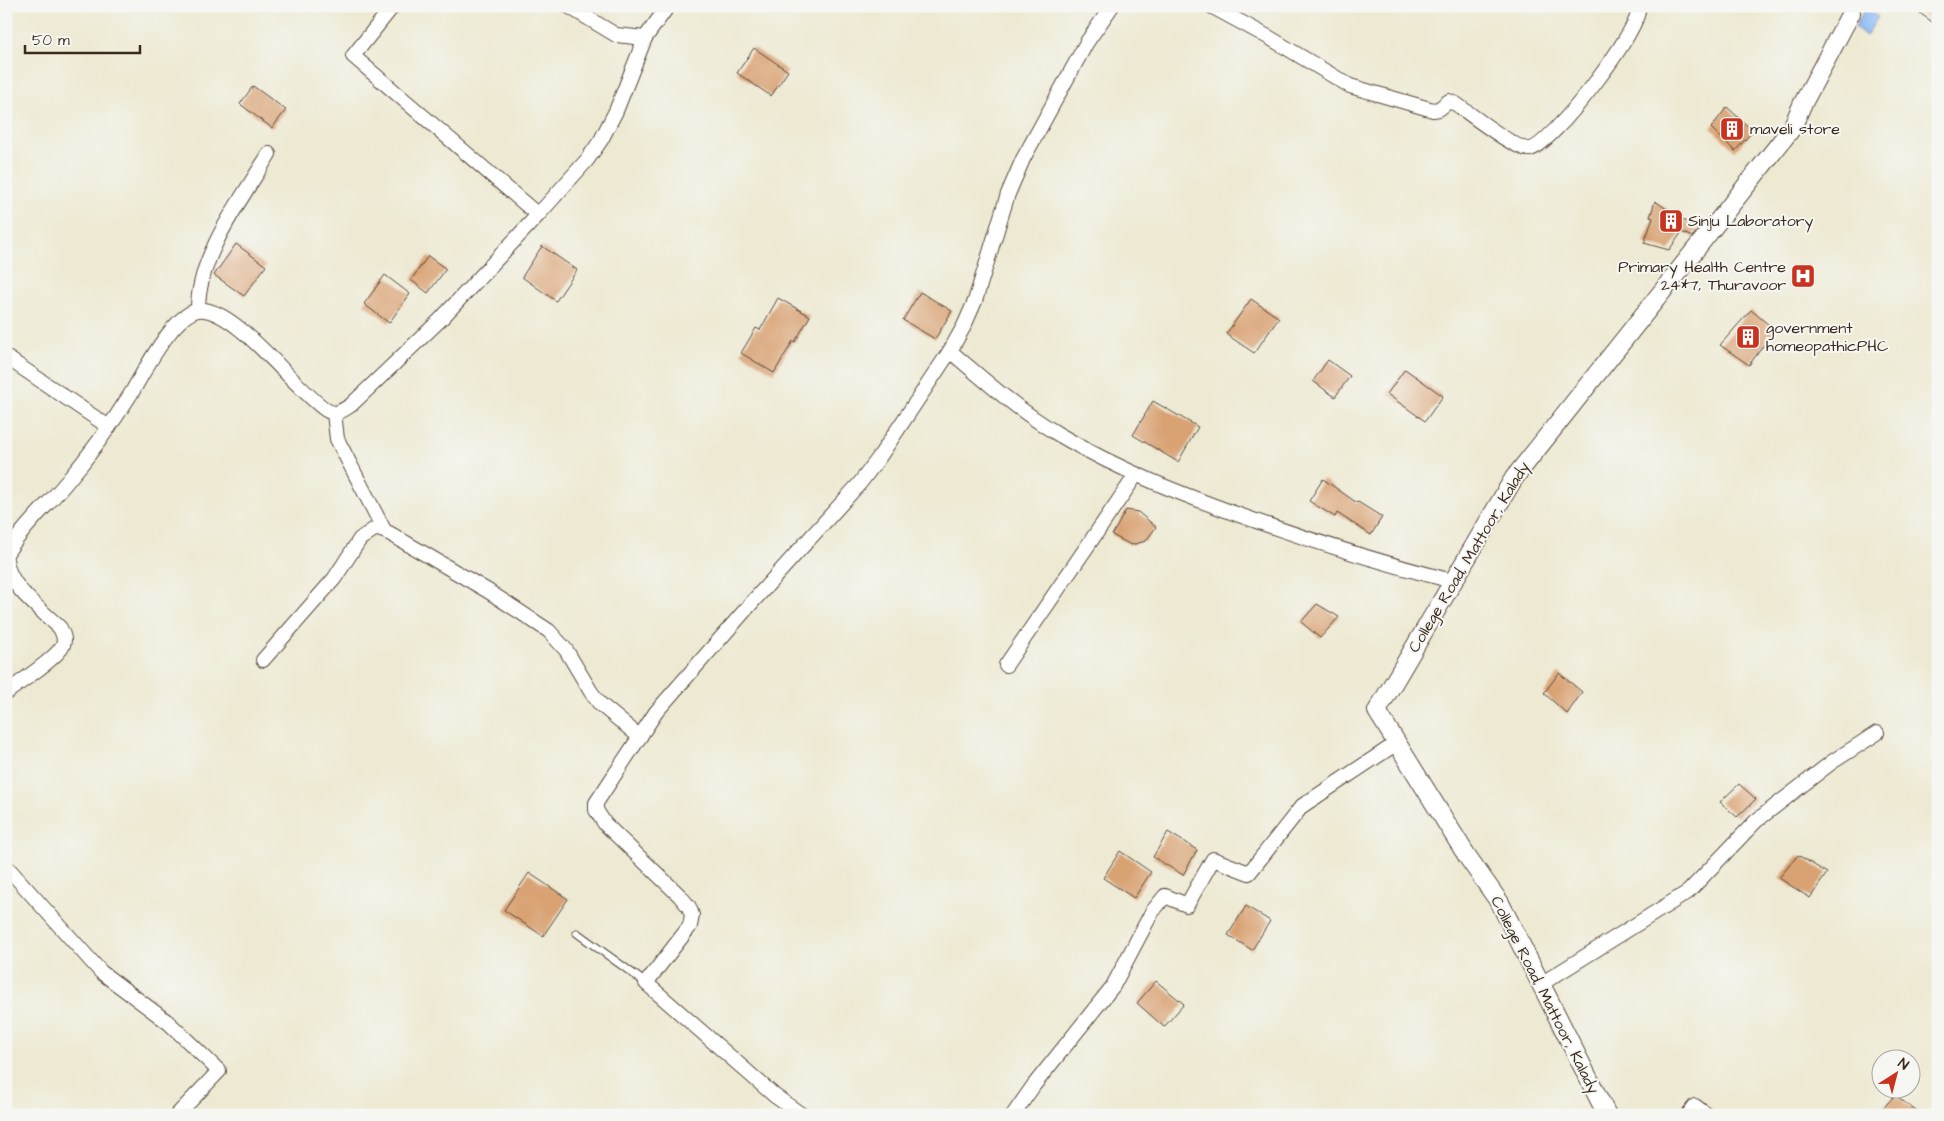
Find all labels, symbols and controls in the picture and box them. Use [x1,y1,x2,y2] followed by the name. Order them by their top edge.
[25,22,140,54] scale bar
[32,30,70,51] text: 50 m
[1719,116,1745,142] building icon: maveli store
[1750,118,1840,140] place label: maveli store
[1658,208,1684,234] building icon: Sinju Laboratory
[1688,210,1814,233] place label: Sinju Laboratory
[1618,256,1786,296] place label: Primary Health Centre 24*7, Thuravoor
[1790,263,1816,289] hospital icon: Primary Health Centre 24*7, Thuravoor
[1766,317,1888,357] place label: government homeopathicPHC
[1735,324,1761,350] building icon: government homeopathicPHC
[1403,457,1536,657] street label: College Road, Mattoor, Kalady
[1485,892,1605,1098] street label: College Road, Mattoor, Kalady
[1872,1048,1922,1098] north arrow
[1894,1054,1913,1075] text: N

